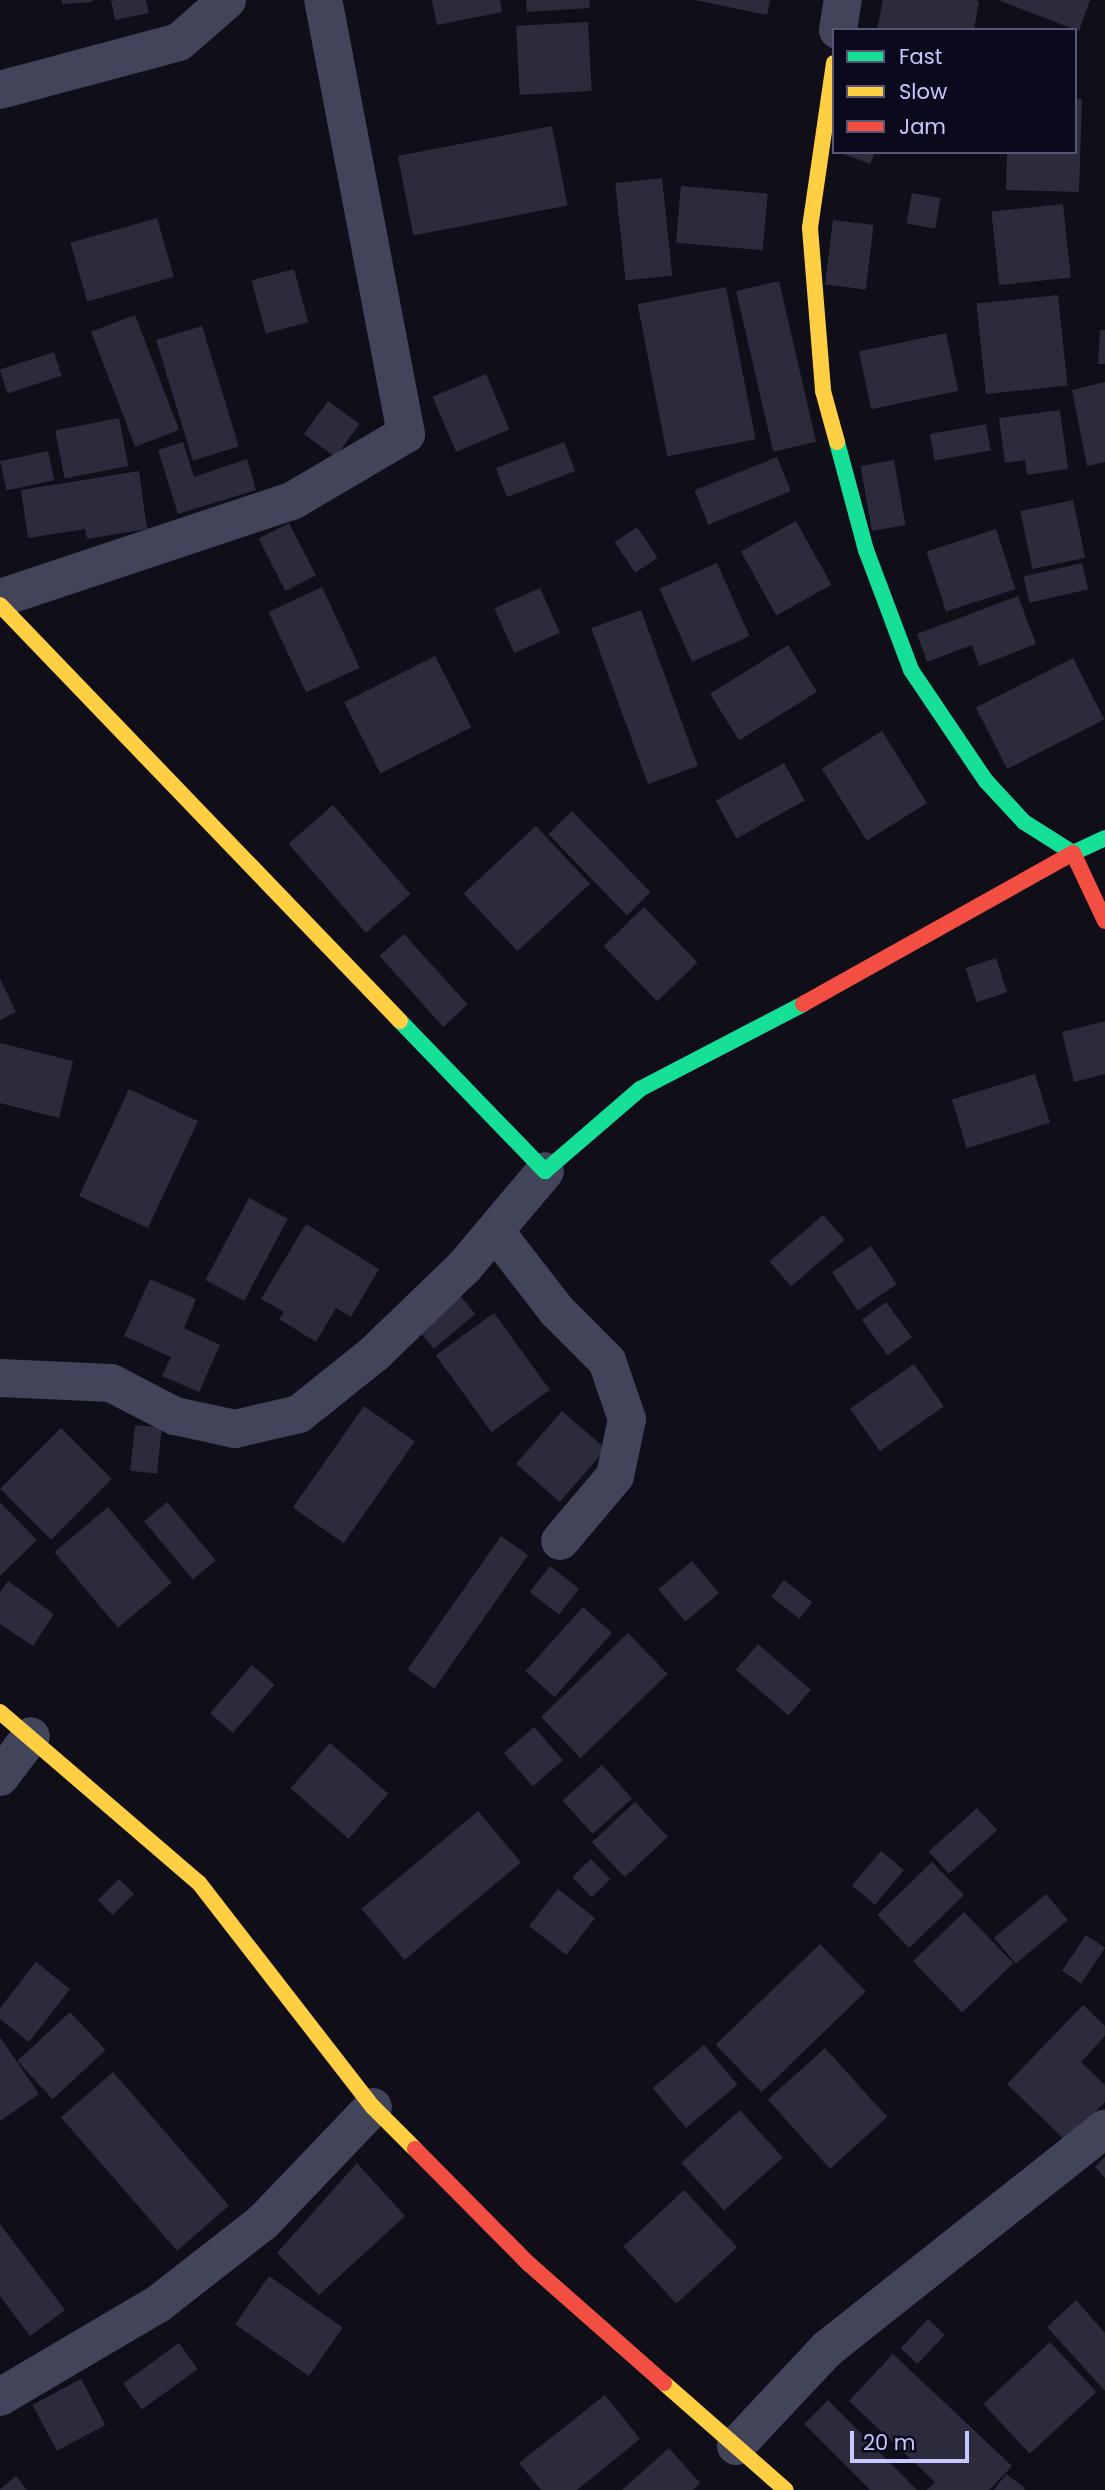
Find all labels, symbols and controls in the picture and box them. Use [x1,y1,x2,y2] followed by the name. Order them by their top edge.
[832,28,1077,154] legend
[899,42,942,71] text: Fast
[899,77,947,106] text: Slow
[899,112,946,141] text: Jam
[853,2416,972,2460] scale bar
[863,2428,916,2457] text: 20 m

